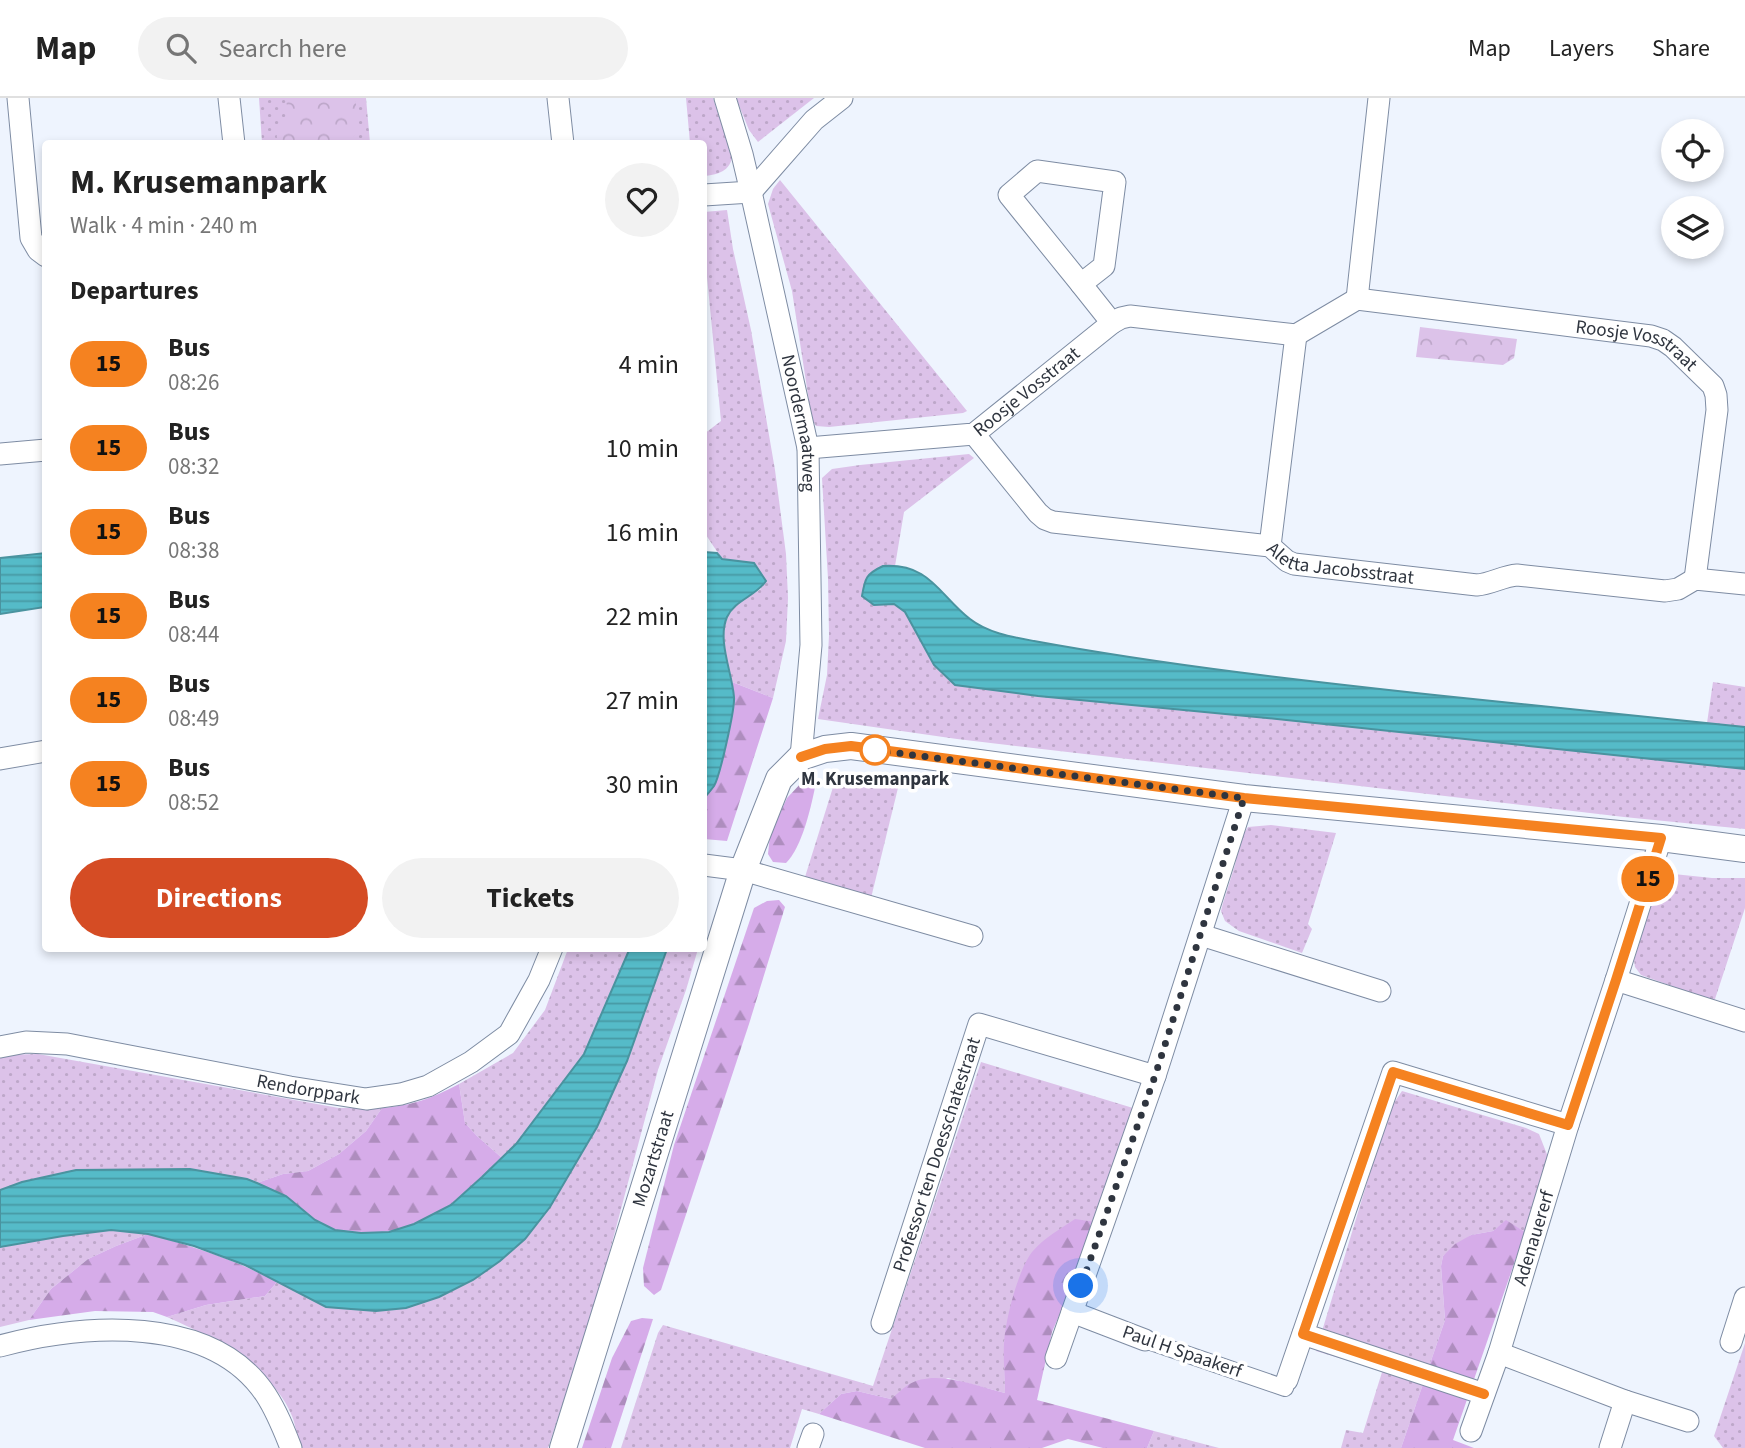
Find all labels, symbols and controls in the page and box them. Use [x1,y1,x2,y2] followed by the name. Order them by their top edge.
[138,17,628,80] search box
[35,25,96,72] text: Map
[162,29,200,67] icon: search
[218,30,347,67] text: Search here
[1468,31,1511,66] text: Map
[1549,31,1614,66] text: Layers
[1652,31,1710,66] text: Share
[1661,119,1724,259] map controls
[1661,119,1724,182] button: locate
[70,159,327,206] text: M. Krusemanpark
[605,163,679,237] button: heart
[1661,196,1724,259] button: layers
[70,209,258,242] text: Walk · 4 min · 240 m
[70,272,198,309] text: Departures
[1574,313,1704,378] street label: Roosje Vosstraat
[168,329,210,366] text: Bus
[967,340,1086,443] street label: Roosje Vosstraat
[96,346,121,381] text: 15
[619,346,679,383] text: 4 min
[774,352,822,492] street label: Noordermaatweg
[168,366,219,399] text: 08:26
[168,413,210,450] text: Bus
[96,430,121,465] text: 15
[606,430,679,467] text: 10 min
[168,450,219,483] text: 08:32
[168,497,210,534] text: Bus
[96,514,121,549] text: 15
[606,514,679,551] text: 16 min
[168,534,219,567] text: 08:38
[1261,536,1416,591] street label: Aletta Jacobsstraat
[168,581,210,618] text: Bus
[96,598,121,633] text: 15
[606,598,679,635] text: 22 min
[168,618,219,651] text: 08:44
[168,665,210,702] text: Bus
[96,682,121,717] text: 15
[606,682,679,719] text: 27 min
[168,702,219,735] text: 08:49
[860,735,890,765] marker: M. Krusemanpark
[168,749,210,786] text: Bus
[96,766,121,801] text: 15
[606,766,679,803] text: 30 min
[801,766,950,793] place label: M. Krusemanpark
[168,786,219,819] text: 08:52
[1616,856,1680,902] line badge: 15
[70,858,368,938] button: Directions
[382,858,679,938] button: Tickets
[1635,861,1661,896] text: 15
[886,1033,988,1276] street label: Professor ten Doesschatestraat
[254,1067,362,1111] street label: Rendorppark
[625,1107,681,1210] street label: Mozartstraat
[1507,1186,1561,1289] street label: Adenauererf
[1063,1268,1098,1303] your location
[1119,1319,1247,1386] street label: Paul H Spaakerf

